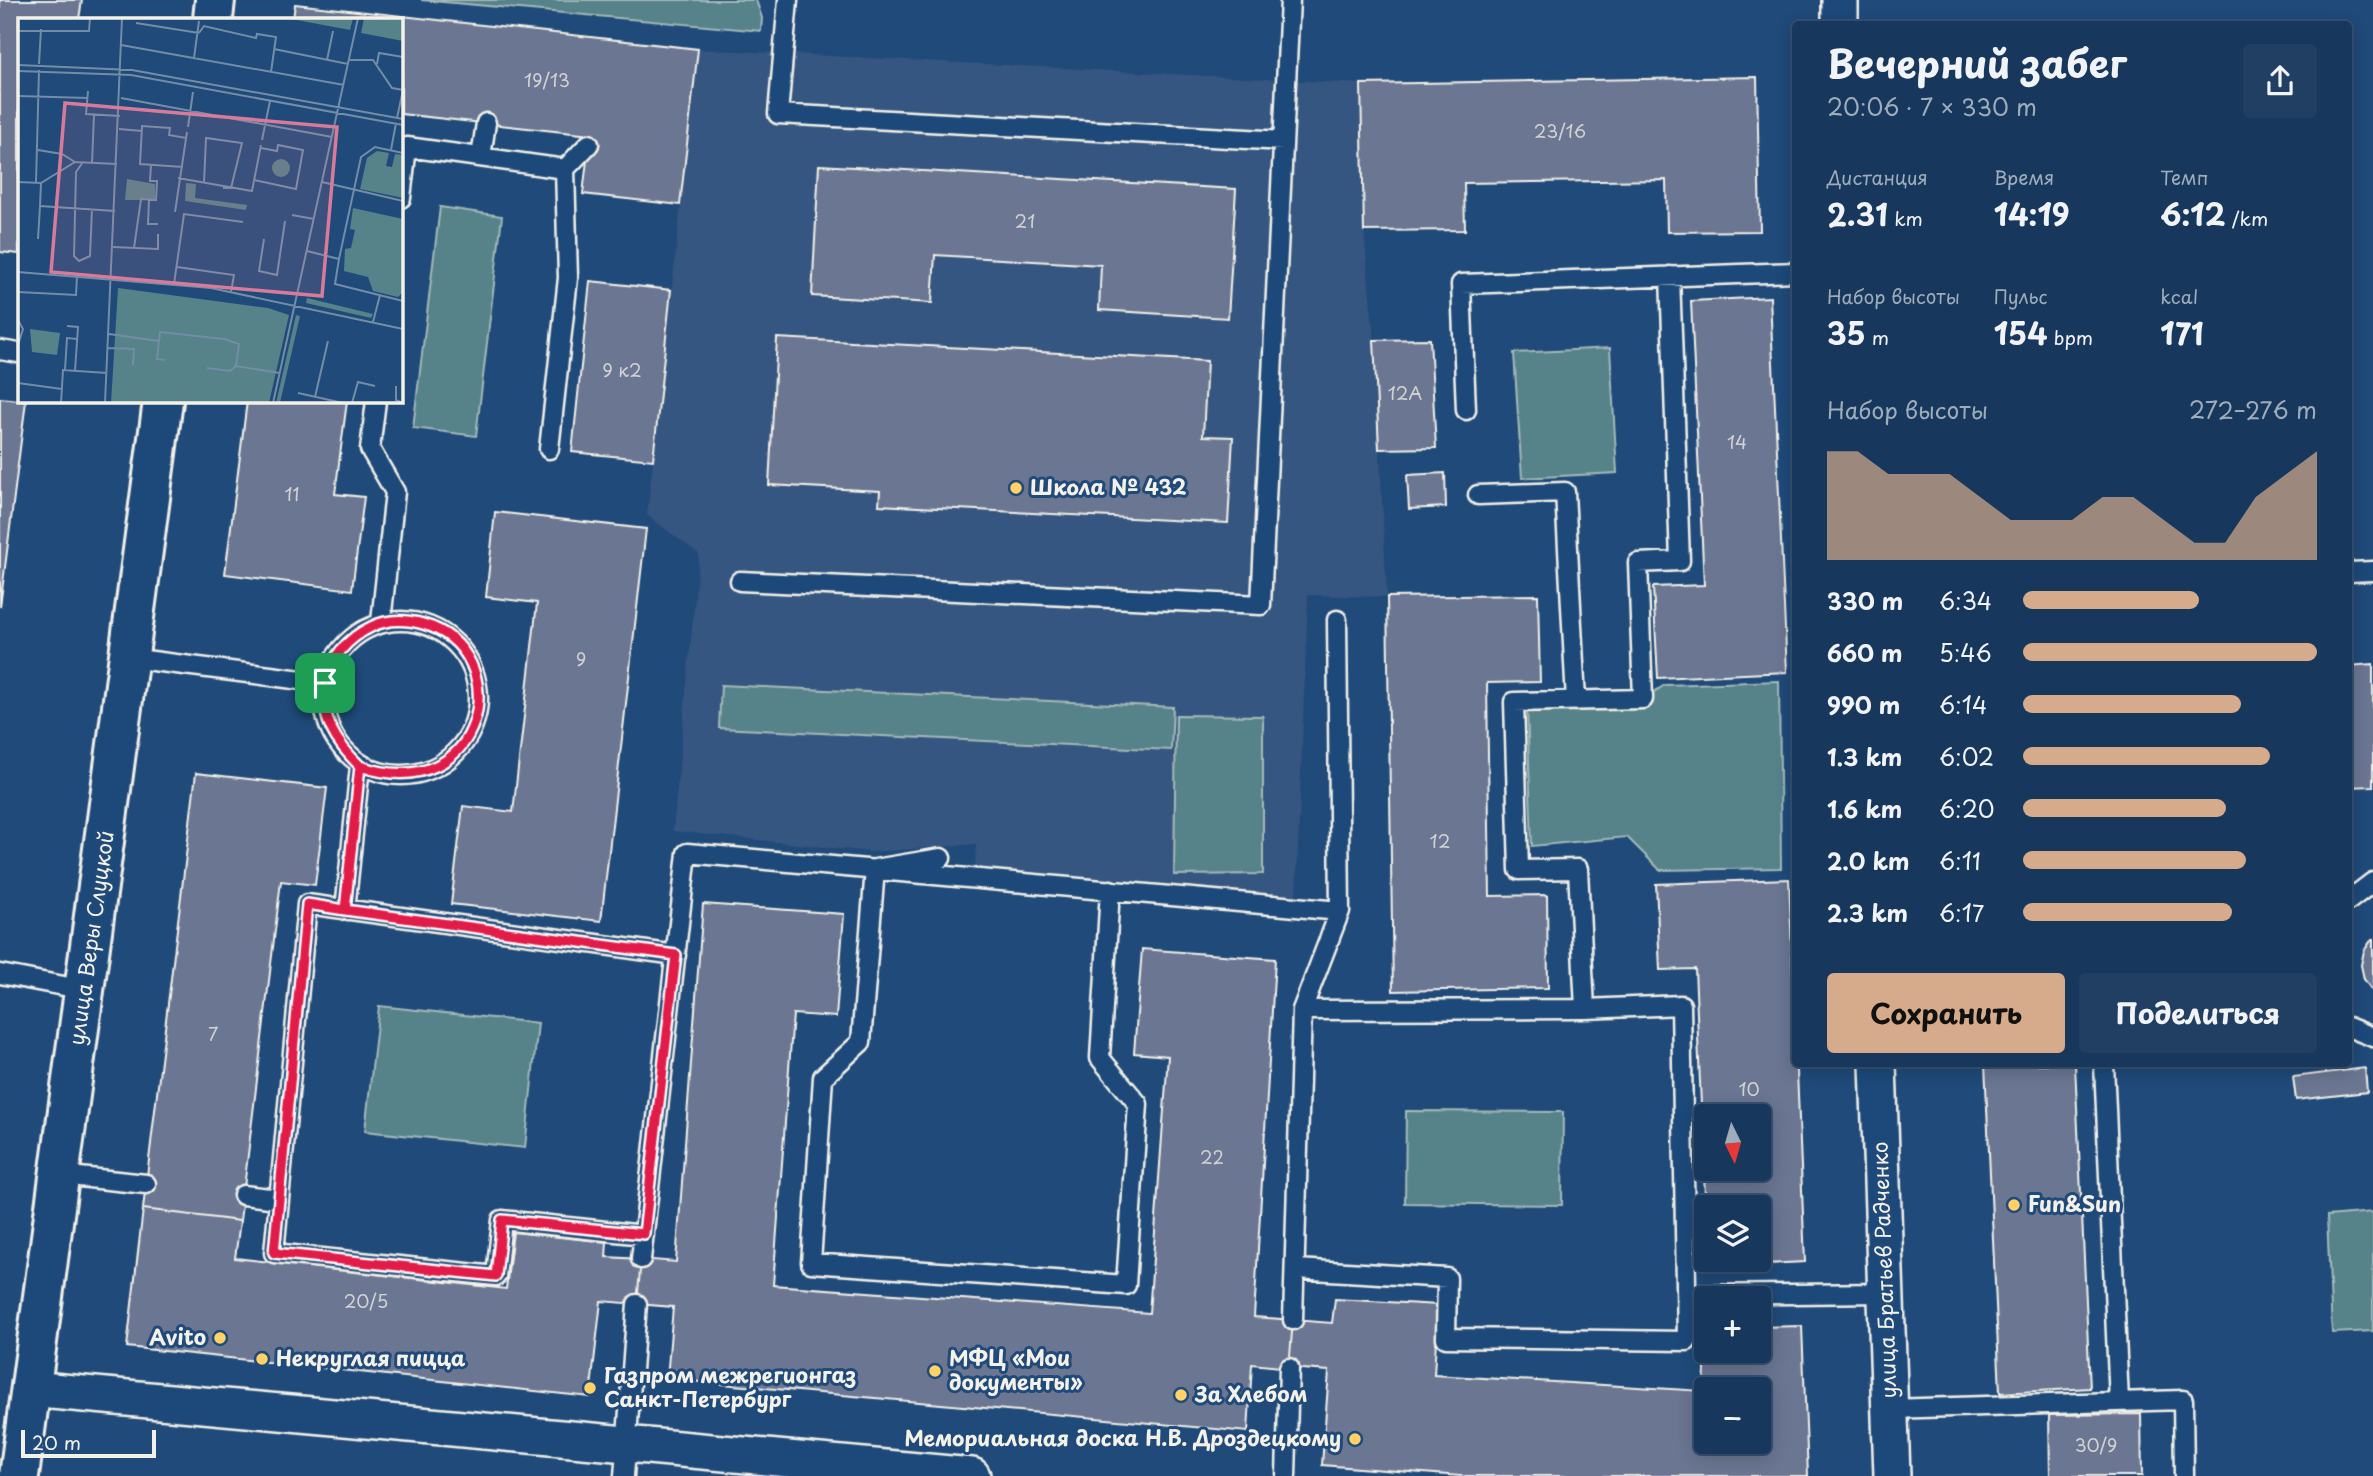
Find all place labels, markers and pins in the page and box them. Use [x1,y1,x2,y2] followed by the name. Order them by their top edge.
[1030,470,1187,502] place label: Школа № 432
[1008,480,1024,496] marker: Школа № 432
[295,653,355,713] pin
[2028,1187,2121,1219] place label: Fun&Sun
[2006,1197,2022,1213] marker: Fun&Sun
[149,1320,206,1352] place label: Avito
[212,1330,228,1346] marker: Avito
[276,1341,466,1373] place label: Некруглая пицца
[949,1341,1083,1397] place label: МФЦ «Мои документы»
[254,1351,270,1367] marker: Некруглая пицца
[604,1358,856,1414] place label: Газпром межрегионгаз Санкт-Петербург
[927,1363,943,1379] marker: МФЦ «Мои документы»
[1194,1377,1308,1409] place label: За Хлебом
[582,1380,598,1396] marker: Газпром межрегионгаз Санкт-Петербург
[1173,1387,1189,1403] marker: За Хлебом
[905,1421,1341,1453] place label: Мемориальная доска Н.В. Дроздецкому
[1347,1431,1363,1447] marker: Мемориальная доска Н.В. Дроздецкому

